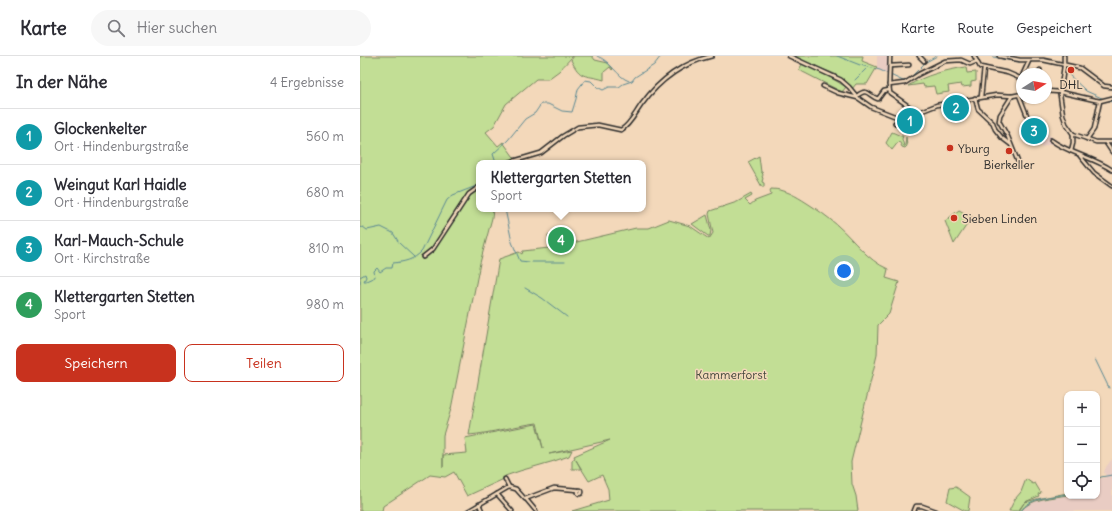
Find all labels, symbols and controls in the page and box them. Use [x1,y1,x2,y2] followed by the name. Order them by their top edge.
[91,10,371,46] search box
[20,16,67,40] text: Karte
[105,17,127,39] icon: search
[137,18,217,37] text: Hier suchen
[901,19,935,37] text: Karte
[957,19,994,37] text: Route
[1016,19,1092,37] text: Gespeichert
[1066,65,1076,75] marker: DHL
[1016,68,1052,104] north arrow
[16,71,108,93] text: In der Nähe
[270,74,344,91] text: 4 Ergebnisse
[1059,77,1083,92] place label: DHL
[943,93,969,123] pin: 2
[897,106,923,136] pin: 1
[1021,116,1047,146] pin: 3
[54,119,147,138] text: Glockenkelter
[26,128,32,145] text: 1
[306,128,344,145] text: 560 m
[54,138,189,155] text: Ort · Hindenburgstraße
[958,141,990,156] place label: Yburg
[945,143,955,153] marker: Yburg
[1004,146,1014,156] marker: Bierkeller
[983,157,1035,172] place label: Bierkeller
[476,160,646,212] popup
[491,168,631,187] text: Klettergarten Stetten
[54,175,187,194] text: Weingut Karl Haidle
[25,184,33,201] text: 2
[306,184,344,201] text: 680 m
[491,187,522,204] text: Sport
[54,194,189,211] text: Ort · Hindenburgstraße
[962,211,1037,226] place label: Sieben Linden
[949,213,959,223] marker: Sieben Linden
[548,225,574,255] pin: 4
[54,231,184,250] text: Karl-Mauch-Schule
[25,240,33,257] text: 3
[308,240,344,257] text: 810 m
[54,250,150,267] text: Ort · Kirchstraße
[834,261,854,281] your location
[54,287,195,306] text: Klettergarten Stetten
[25,296,33,313] text: 4
[306,296,344,313] text: 980 m
[54,306,86,323] text: Sport
[16,344,176,382] button: Speichern
[184,344,344,382] button: Teilen
[695,367,767,382] park label: Kammerforst
[1064,391,1100,499] map controls
[1064,391,1100,427] button: +
[1064,427,1100,463] button: −
[1064,463,1100,499] button: locate

